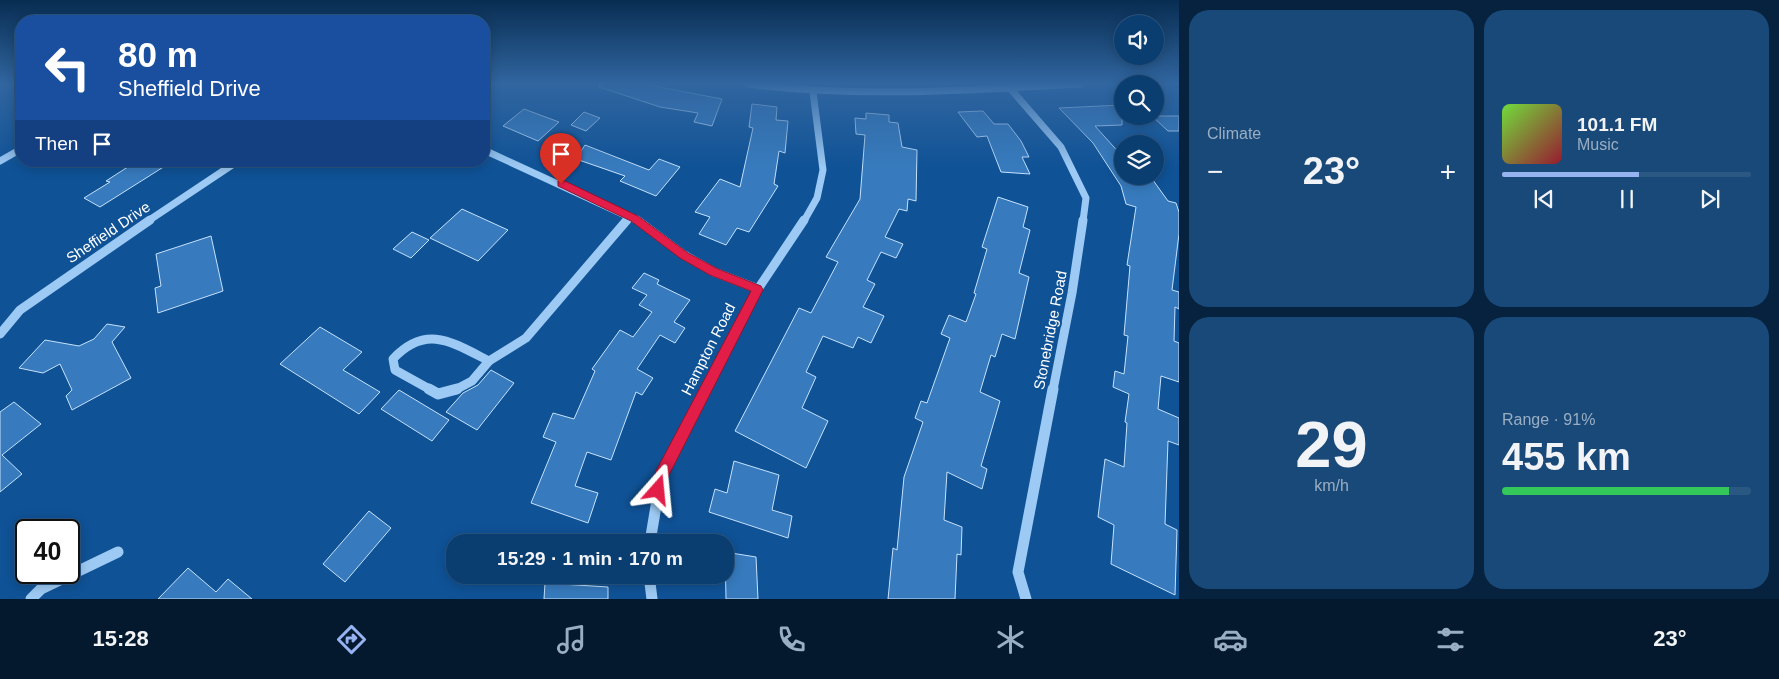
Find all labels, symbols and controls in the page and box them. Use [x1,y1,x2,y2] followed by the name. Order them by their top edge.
[1114,15,1164,185] map controls
[1114,15,1164,65] button: sound
[35,35,100,100] icon: left
[118,35,198,74] text: 80 m
[1114,75,1164,125] button: search
[118,76,261,101] text: Sheffield Drive
[1577,114,1657,135] text: 101.1 FM
[1207,125,1261,142] text: Climate
[88,130,116,158] icon: arrive
[35,133,78,154] text: Then
[540,133,582,184] pin
[1114,135,1164,185] button: layers
[1577,136,1619,153] text: Music
[547,140,575,168] icon: arrive
[1303,150,1360,192] text: 23°
[1207,156,1223,187] text: −
[1440,156,1456,187] text: +
[1530,185,1558,213] icon: previous
[1613,185,1641,213] icon: pause
[1696,185,1724,213] icon: next
[63,198,153,266] street label: Sheffield Drive
[1030,269,1070,391] street label: Stonebridge Road
[678,300,738,398] street label: Hampton Road
[1295,408,1368,481] text: 29
[1502,411,1595,428] text: Range · 91%
[1502,436,1631,478] text: 455 km
[631,463,683,515] position arrow
[1314,477,1349,494] text: km/h
[15,519,80,584] speed limit sign: 40
[497,548,683,569] text: 15:29 · 1 min · 170 m
[334,622,369,657] icon: directions
[554,622,589,657] icon: music
[774,622,809,657] icon: phone
[993,622,1028,657] icon: climate
[1213,622,1248,657] icon: car
[1433,622,1468,657] icon: filters
[92,626,149,651] text: 15:28
[1653,626,1686,651] text: 23°

